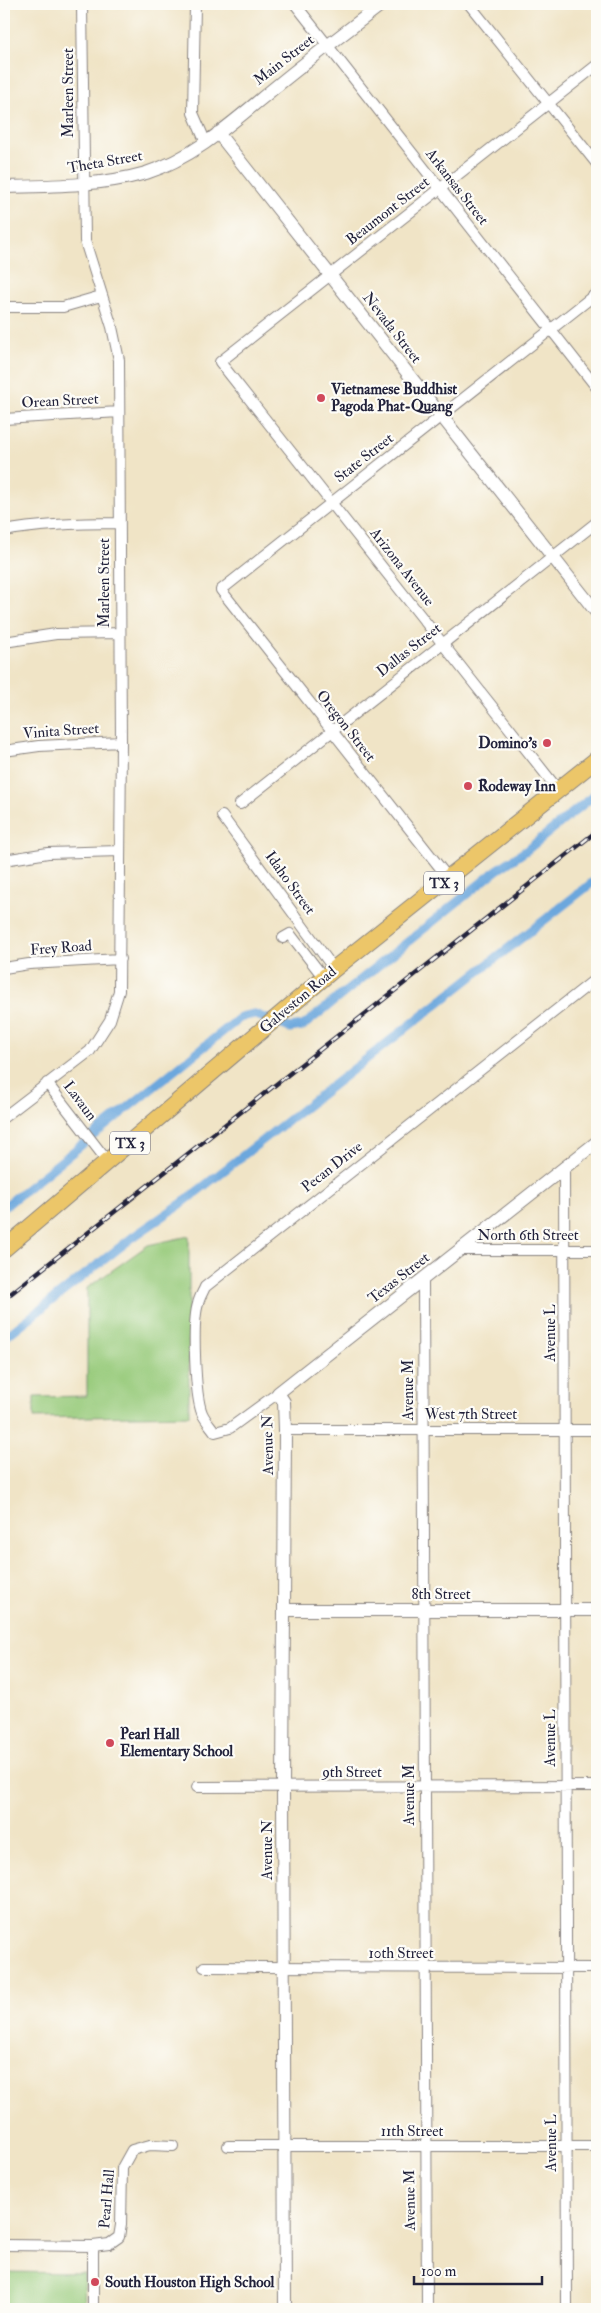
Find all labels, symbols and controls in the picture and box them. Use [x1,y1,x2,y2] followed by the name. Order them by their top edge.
[250,30,318,90] street label: Main Street
[59,48,78,138] street label: Marleen Street
[421,144,493,229] street label: Arkansas Street
[66,146,144,178] street label: Theta Street
[342,172,434,249] street label: Beaumont Street
[358,289,426,367] street label: Nevada Street
[330,380,457,417] place label: Vietnamese Buddhist Pagoda Phat-Quang
[21,389,99,413] street label: Orean Street
[315,392,327,404] marker: Vietnamese Buddhist Pagoda Phat-Quang
[331,429,397,487] street label: State Street
[365,523,438,610] street label: Arizona Avenue
[95,538,114,628] street label: Marleen Street
[373,619,445,681] street label: Dallas Street
[312,686,380,766] street label: Oregon Street
[22,719,100,743] street label: Vinita Street
[478,734,537,753] place label: Domino's
[541,737,553,749] marker: Domino's
[478,777,556,797] place label: Rodeway Inn
[462,780,474,792] marker: Rodeway Inn
[261,848,319,919] street label: Idaho Street
[424,871,464,894] road number: TX 3
[29,936,93,960] street label: Frey Road
[256,962,341,1038] street label: Galveston Road
[59,1077,101,1125] street label: Lavaun
[110,1132,150,1154] road number: TX 3
[298,1137,366,1197] street label: Pecan Drive
[477,1226,579,1245] street label: North 6th Street
[364,1248,434,1308] street label: Texas Street
[541,1304,560,1363] street label: Avenue L
[399,1359,418,1422] street label: Avenue M
[424,1405,517,1424] street label: West 7th Street
[258,1414,278,1476] street label: Avenue N
[411,1585,471,1604] street label: 8th Street
[541,1709,560,1768] street label: Avenue L
[120,1725,233,1762] place label: Pearl Hall Elementary School
[104,1737,116,1749] marker: Pearl Hall Elementary School
[321,1763,382,1782] street label: 9th Street
[400,1764,419,1827] street label: Avenue M
[258,1819,277,1881] street label: Avenue N
[369,1944,434,1963] street label: 10th Street
[542,2114,561,2173] street label: Avenue L
[381,2122,444,2141] street label: 11th Street
[95,2168,119,2229] street label: Pearl Hall
[400,2169,420,2232] street label: Avenue M
[414,2253,541,2285] scale bar
[421,2262,457,2281] text: 100 m
[105,2273,275,2293] place label: South Houston High School
[89,2276,101,2288] marker: South Houston High School

